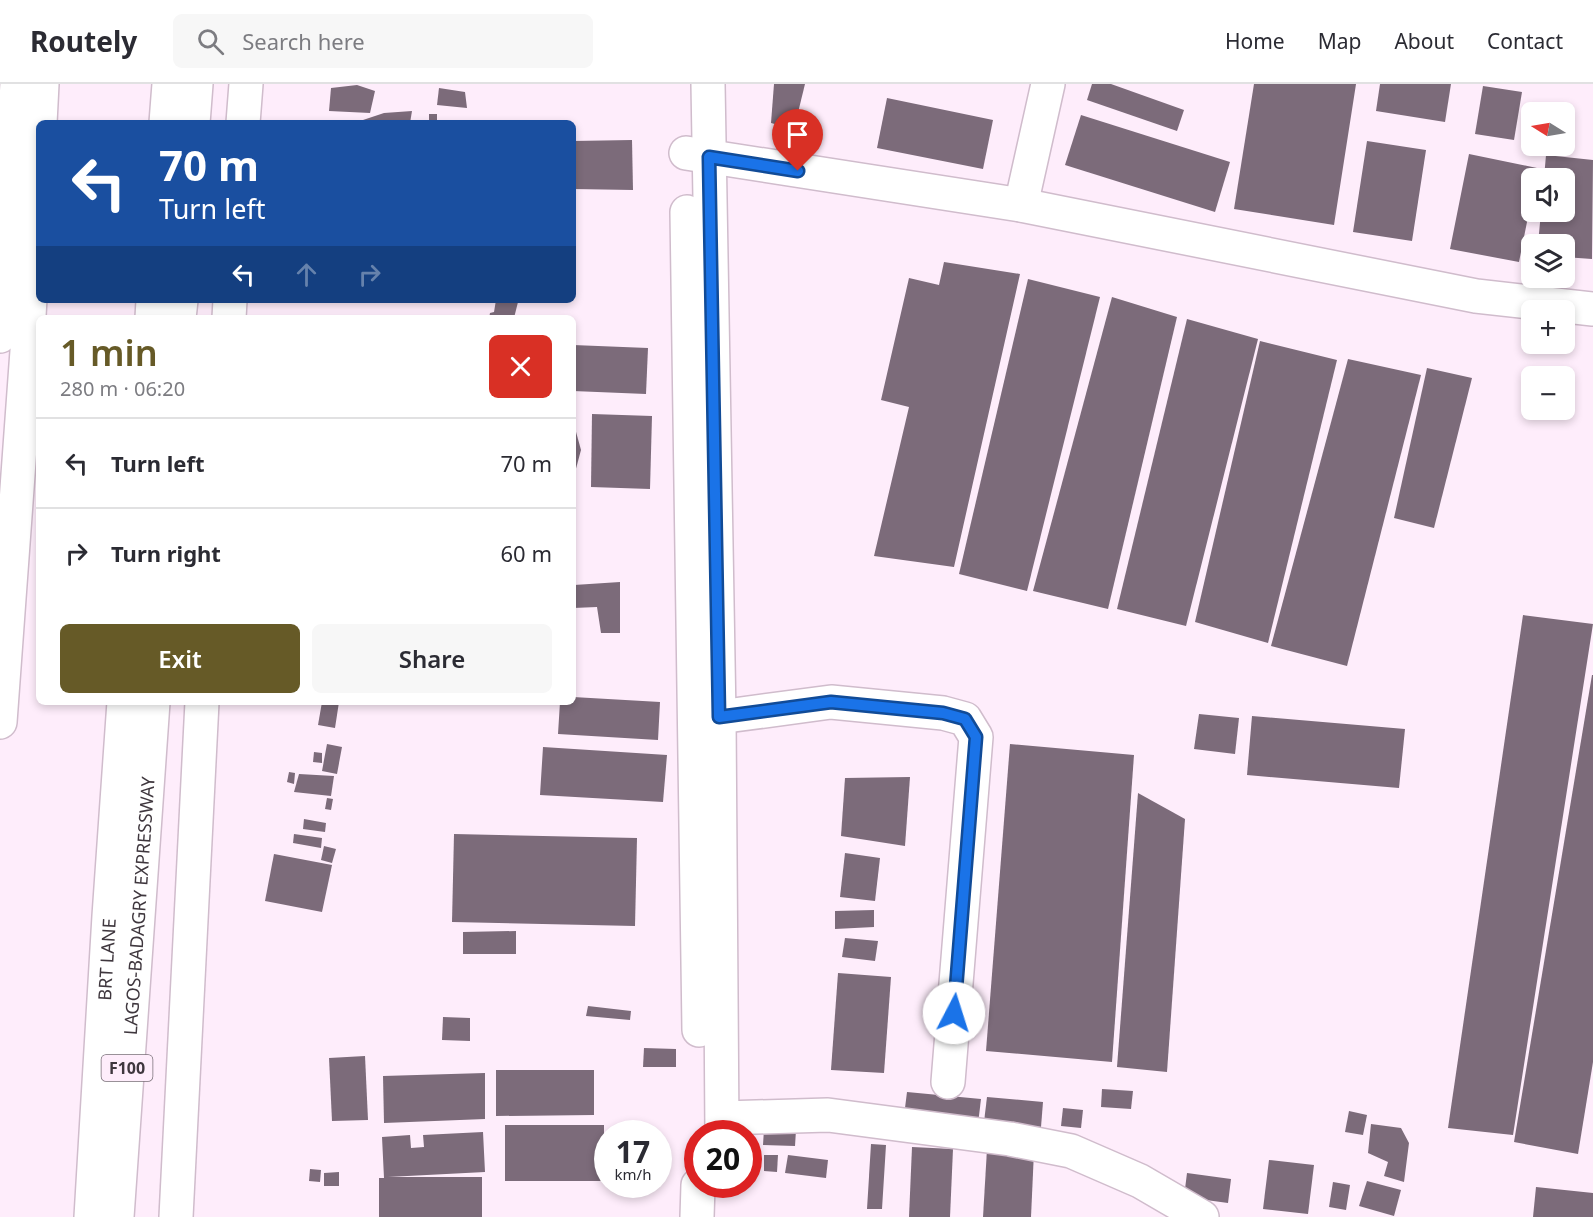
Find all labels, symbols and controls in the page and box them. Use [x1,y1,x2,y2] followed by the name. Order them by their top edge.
[173,14,593,68] search box
[30,22,137,60] text: Routely
[194,25,227,58] icon: search
[242,26,365,56] text: Search here
[1225,27,1285,55] text: Home
[1318,27,1361,55] text: Map
[1394,27,1454,55] text: About
[1487,27,1563,55] text: Contact
[1521,102,1575,156] north arrow
[1521,102,1575,420] map controls
[772,109,823,171] pin
[781,118,814,151] icon: arrive
[159,136,259,193] text: 70 m
[60,144,138,222] icon: left
[1521,168,1575,222] button: sound
[159,190,265,227] text: Turn left
[1521,234,1575,288] button: layers
[227,258,260,291] icon: left
[290,258,323,291] icon: ahead
[353,258,386,291] icon: right
[1521,300,1575,354] button: +
[60,328,158,377] text: 1 min
[489,335,552,398] button: close
[1521,366,1575,420] button: −
[60,375,185,402] text: 280 m · 06:20
[60,447,93,480] icon: left
[111,448,205,478] text: Turn left
[501,448,552,478] text: 70 m
[60,537,93,570] icon: right
[111,538,221,568] text: Turn right
[501,538,552,568] text: 60 m
[60,624,300,693] button: Exit
[312,624,552,693] button: Share
[118,775,160,1036] street label: LAGOS-BADAGRY EXPRESSWAY
[92,918,121,1001] street label: BRT LANE
[922,981,986,1045] position arrow
[102,1055,152,1081] road number: F100
[684,1120,762,1198] speed limit sign: 20
[616,1131,650,1172] text: 17
[615,1164,651,1184] text: km/h

